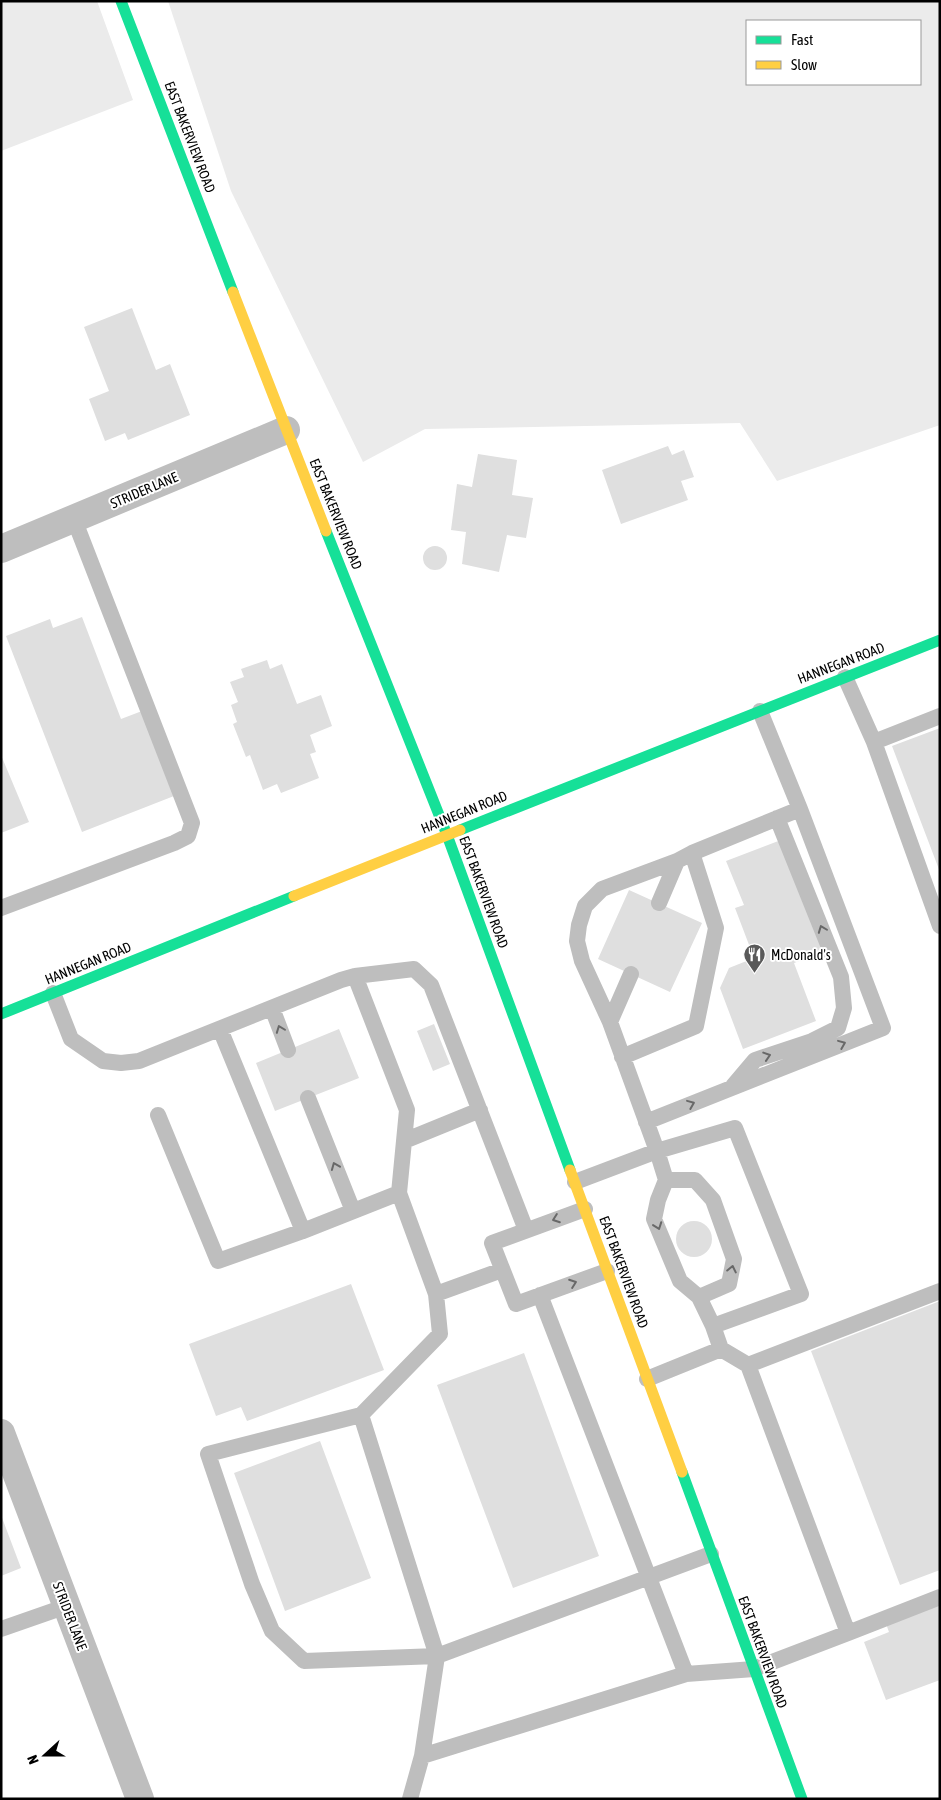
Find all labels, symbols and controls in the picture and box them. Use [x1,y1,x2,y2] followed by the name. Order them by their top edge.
[746,20,921,85] legend
[791,31,813,48] text: Fast
[791,56,817,73] text: Slow
[161,79,219,195] street label: EAST BAKERVIEW ROAD
[306,456,366,572] street label: EAST BAKERVIEW ROAD
[108,469,180,511] street label: STRIDER LANE
[795,639,887,687] street label: HANNEGAN ROAD
[419,787,510,837] street label: HANNEGAN ROAD
[456,834,512,950] street label: EAST BAKERVIEW ROAD
[818,925,828,934] one-way arrow
[43,938,134,988] street label: HANNEGAN ROAD
[743,943,767,974] restaurant icon: McDonald's
[771,947,831,963] place label: McDonald's
[276,1025,287,1034] one-way arrow
[838,1040,846,1050] one-way arrow
[763,1052,771,1062] one-way arrow
[686,1100,695,1110] one-way arrow
[331,1162,341,1171] one-way arrow
[552,1213,561,1223] one-way arrow
[596,1214,652,1330] street label: EAST BAKERVIEW ROAD
[652,1222,662,1230] one-way arrow
[726,1264,737,1273] one-way arrow
[568,1279,577,1289] one-way arrow
[50,1580,90,1652] street label: STRIDER LANE
[735,1594,791,1710] street label: EAST BAKERVIEW ROAD
[20,1730,70,1780] north arrow
[24,1753,42,1766] text: N

